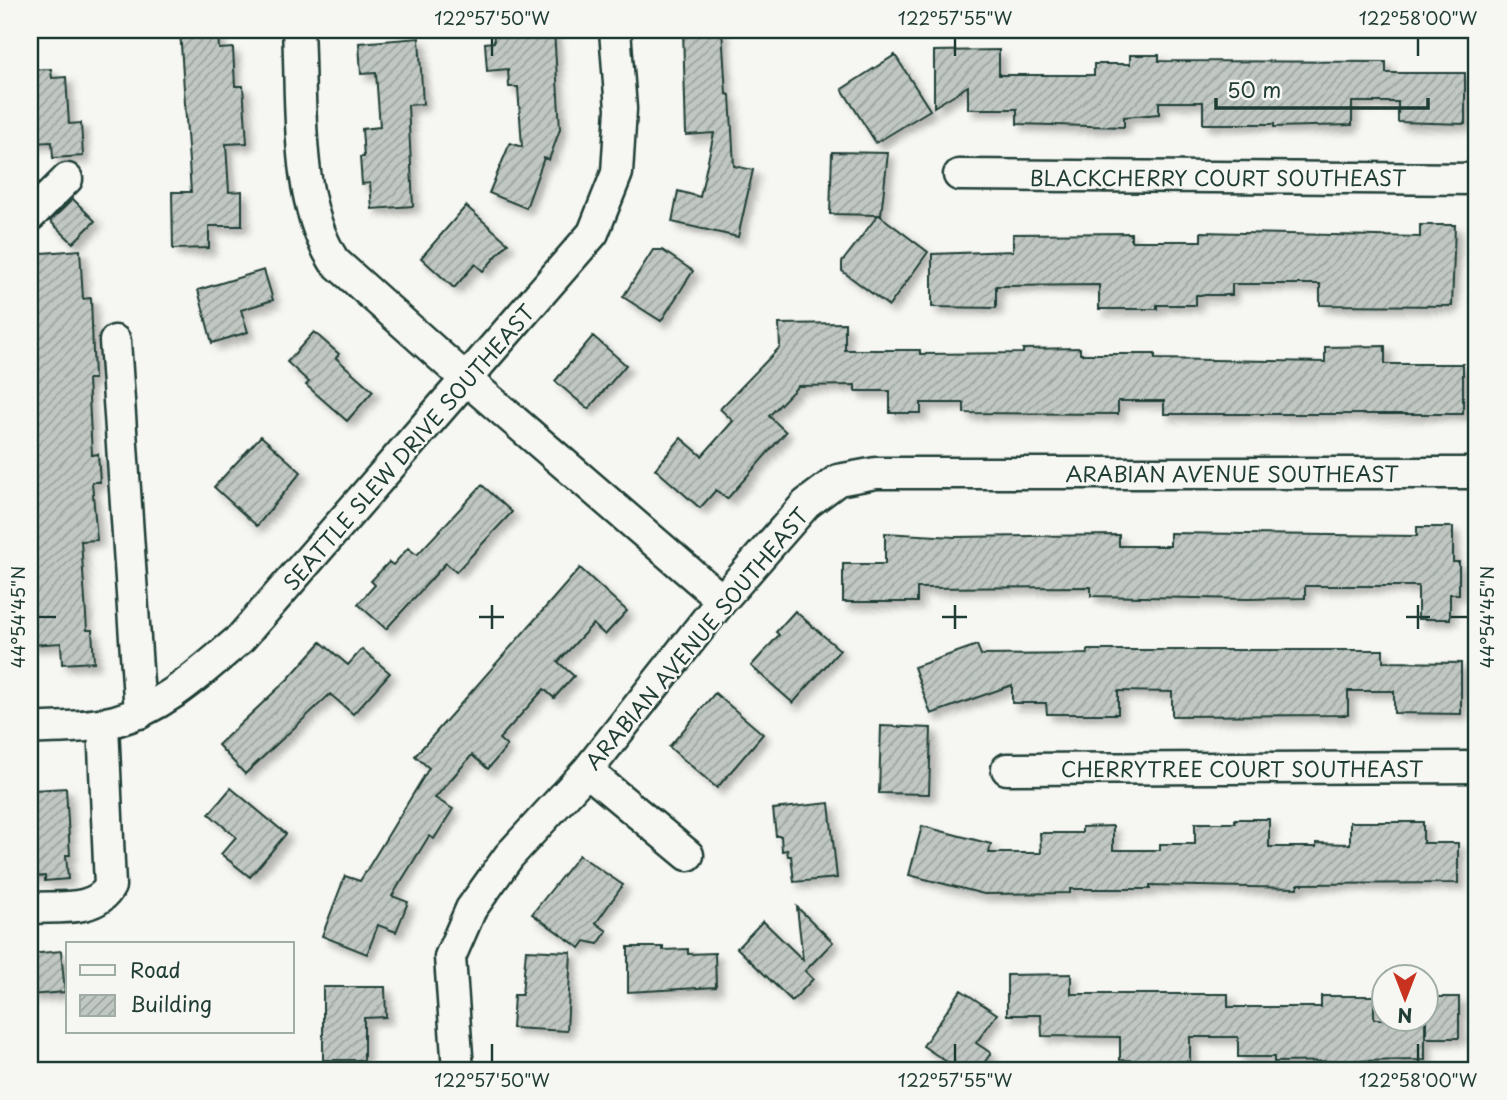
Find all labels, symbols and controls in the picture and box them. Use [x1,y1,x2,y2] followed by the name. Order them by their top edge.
[434,4,550,31] text: 122°57'50"W
[898,4,1013,31] text: 122°57'55"W
[1359,4,1478,31] text: 122°58'00"W
[1216,66,1428,110] scale bar
[1227,73,1281,105] text: 50 m
[1030,161,1407,193] street label: BLACKCHERRY COURT SOUTHEAST
[275,296,542,597] street label: SEATTLE SLEW DRIVE SOUTHEAST
[1065,457,1399,489] street label: ARABIAN AVENUE SOUTHEAST
[577,500,816,776] street label: ARABIAN AVENUE SOUTHEAST
[4,566,31,668] text: 44°54'45"N
[1473,566,1500,668] text: 44°54'45"N
[1061,752,1424,784] street label: CHERRYTREE COURT SOUTHEAST
[66,942,294,1034] legend
[130,953,181,985] text: Road
[1370,964,1440,1034] north arrow
[130,987,212,1019] text: Building
[1397,1002,1413,1030] text: N
[434,1066,550,1093] text: 122°57'50"W
[898,1066,1013,1093] text: 122°57'55"W
[1359,1066,1478,1093] text: 122°58'00"W

